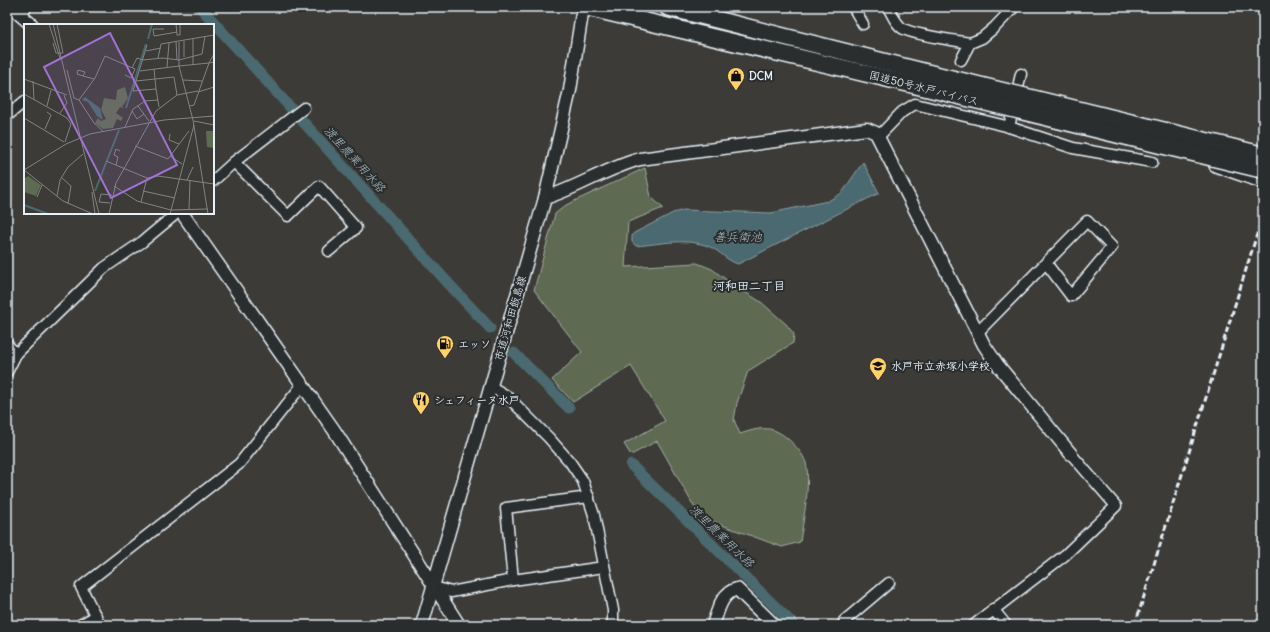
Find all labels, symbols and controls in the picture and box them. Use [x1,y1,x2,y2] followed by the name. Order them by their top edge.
[24,24,214,214] inset map
[726,66,746,91] shop icon: DCM
[868,68,980,108] street label: 国道50号水戸バイパス
[749,69,773,83] place label: DCM
[321,123,389,196] water label: 渡里農業用水路
[714,229,763,244] water label: 善兵衛池
[491,274,529,362] street label: 市道河和田飯島線
[713,278,785,293] district label: 河和田二丁目
[435,334,455,359] fuel station icon: エッソ
[458,337,491,351] place label: エッソ
[868,356,888,381] school or university icon: 水戸市立赤塚小学校
[891,359,990,373] place label: 水戸市立赤塚小学校
[411,390,431,415] restaurant icon: シェフィーヌ水戸
[434,393,520,407] place label: シェフィーヌ水戸
[687,501,758,571] water label: 渡里農業用水路

